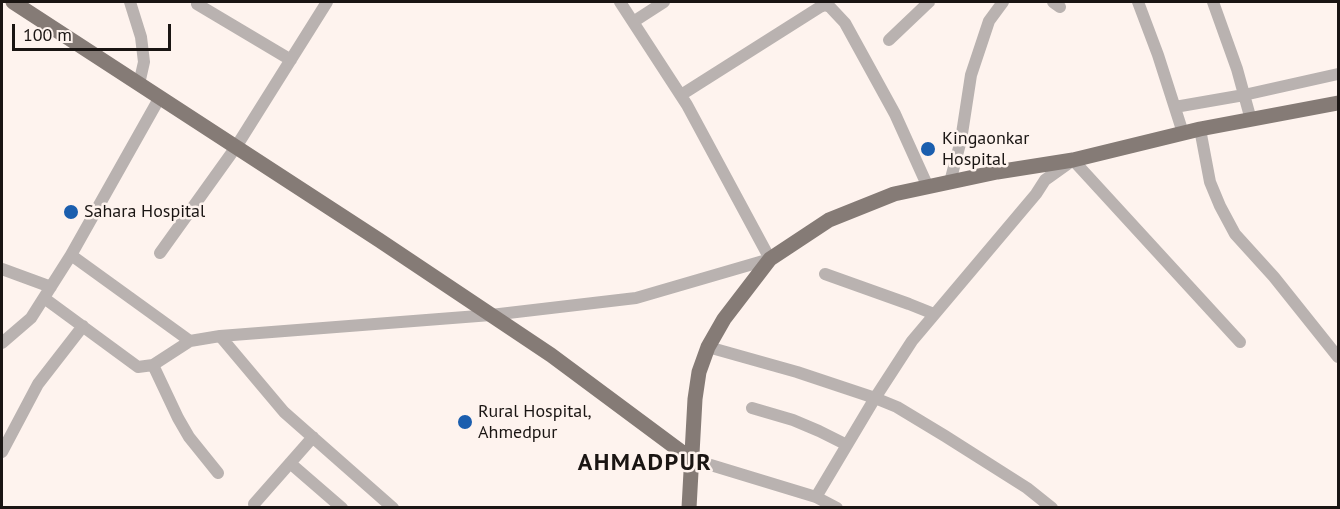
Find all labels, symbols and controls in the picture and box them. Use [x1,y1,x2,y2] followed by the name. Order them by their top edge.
[15,12,174,50] scale bar
[23,23,72,46] text: 100 m
[942,128,1029,170] place label: Kingaonkar Hospital
[919,140,937,158] marker: Kingaonkar Hospital
[84,201,205,223] place label: Sahara Hospital
[62,203,80,221] marker: Sahara Hospital
[478,401,592,444] place label: Rural Hospital, Ahmedpur
[456,413,474,431] marker: Rural Hospital, Ahmedpur
[578,449,712,477] district label: AHMADPUR

